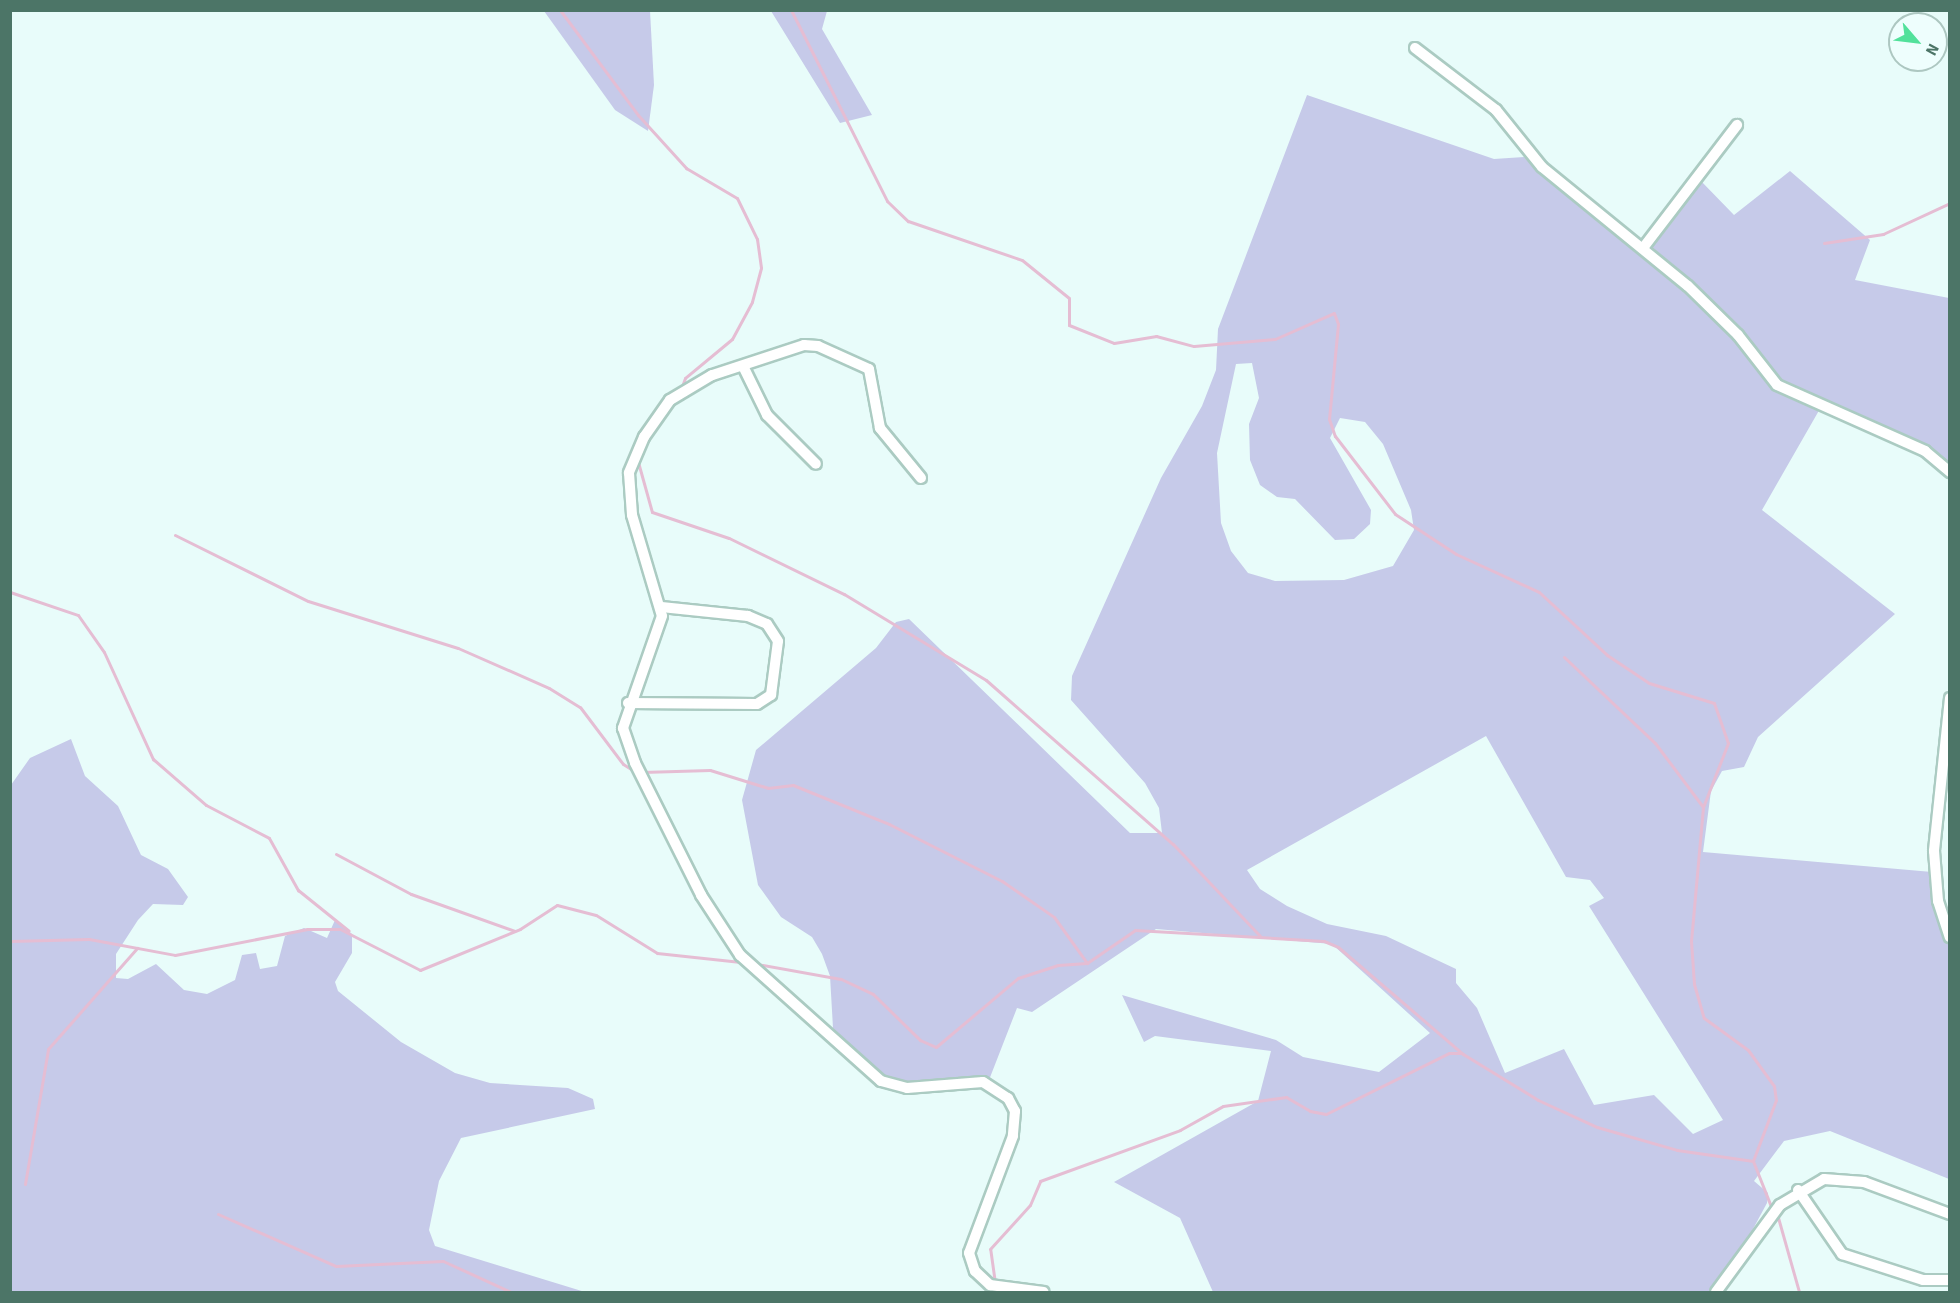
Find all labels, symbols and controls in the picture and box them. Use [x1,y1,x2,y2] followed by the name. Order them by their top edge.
[1888,12,1948,72] north arrow
[1920,40,1944,59] text: N

